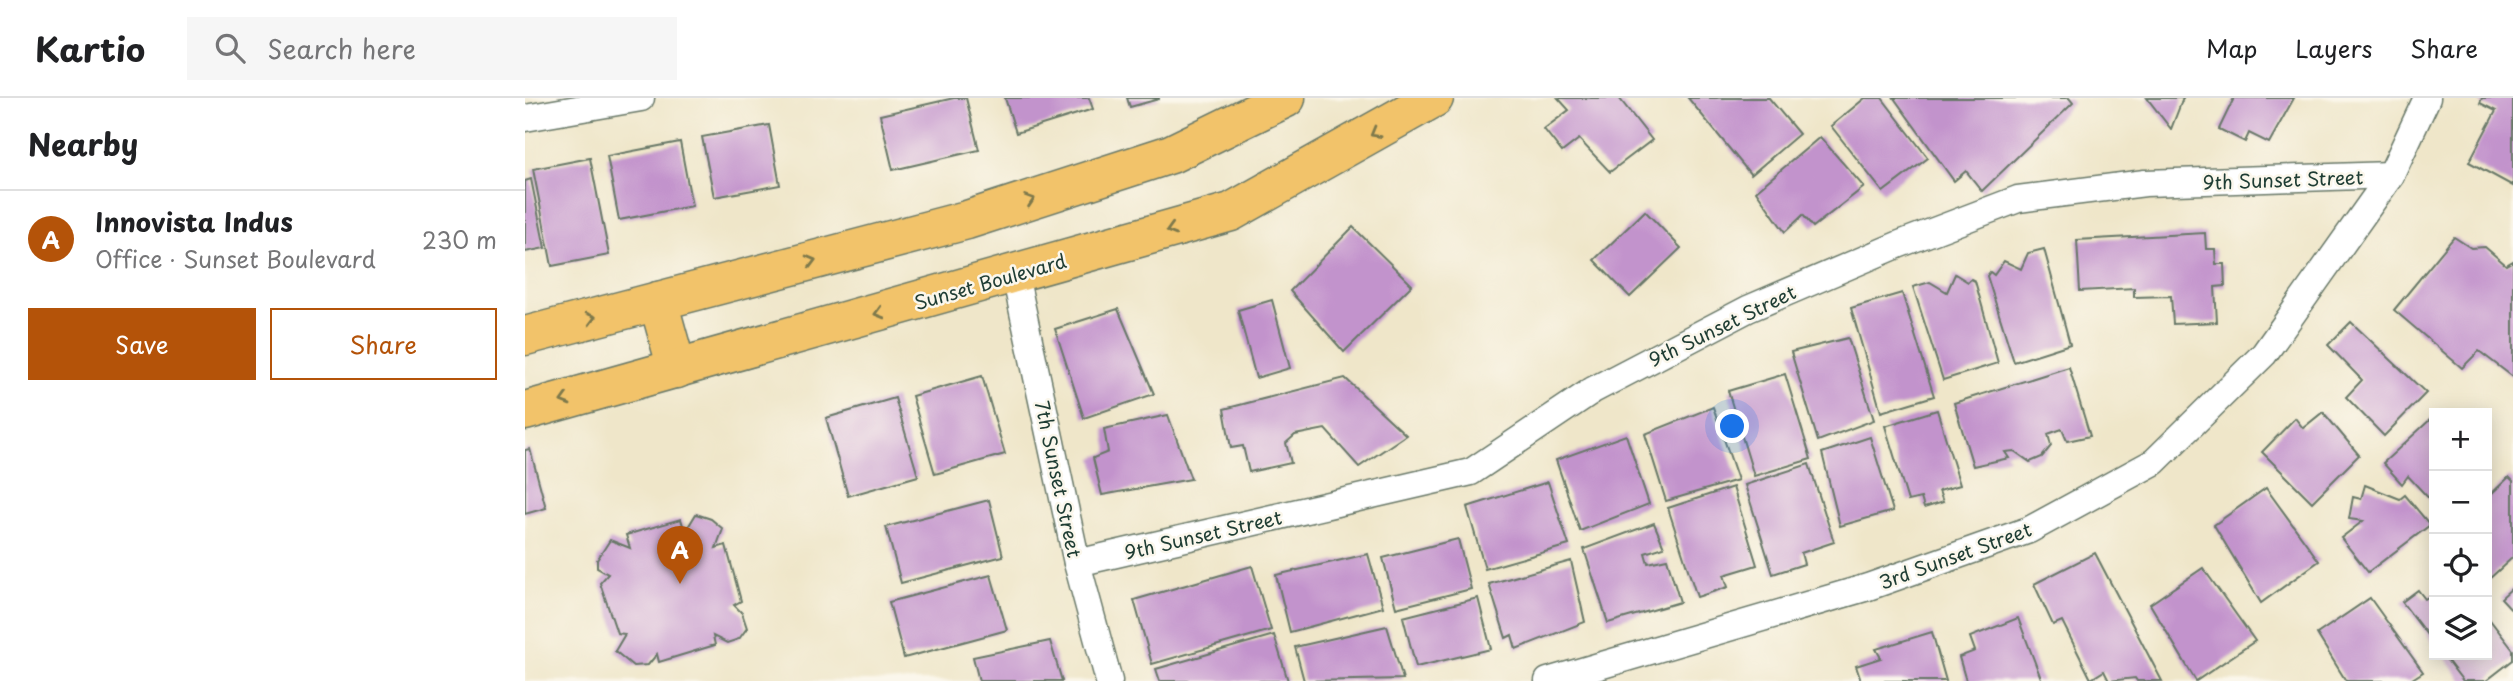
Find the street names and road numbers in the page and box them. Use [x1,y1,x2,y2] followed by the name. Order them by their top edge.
[2202,162,2364,196] street label: 9th Sunset Street
[911,246,1070,316] street label: Sunset Boulevard
[1644,277,1801,373] street label: 9th Sunset Street
[1029,398,1089,560] street label: 7th Sunset Street
[1122,502,1285,566] street label: 9th Sunset Street
[1875,514,2035,596] street label: 3rd Sunset Street

